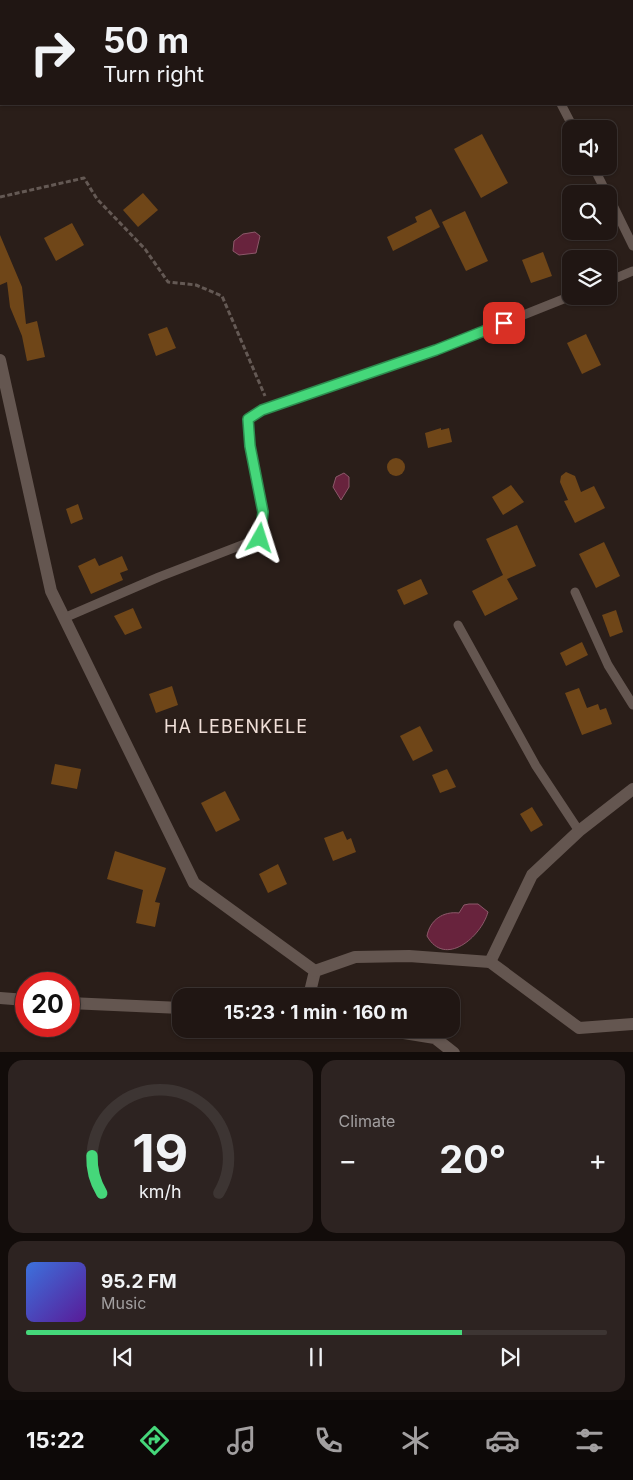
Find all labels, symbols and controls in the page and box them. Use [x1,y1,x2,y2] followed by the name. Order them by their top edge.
[103,19,189,61] text: 50 m
[20,20,85,85] icon: right
[103,61,204,87] text: Turn right
[562,120,617,305] map controls
[562,120,617,175] button: sound
[562,185,617,240] button: search
[562,250,617,305] button: layers
[483,302,525,344] pin
[490,309,518,337] icon: arrive
[233,511,285,563] position arrow
[164,716,308,737] district label: HA LEBENKELE
[15,972,80,1037] speed limit sign: 20
[224,1001,408,1024] text: 15:23 · 1 min · 160 m
[339,1111,395,1131] text: Climate
[132,1122,188,1185] text: 19
[439,1136,506,1182] text: 20°
[339,1143,357,1177] text: −
[588,1143,607,1177] text: +
[139,1181,181,1202] text: km/h
[101,1270,177,1293] text: 95.2 FM
[101,1293,146,1313] text: Music
[109,1343,137,1371] icon: previous
[302,1343,330,1371] icon: pause
[496,1343,524,1371] icon: next
[137,1423,172,1458] icon: directions
[224,1423,259,1458] icon: music
[311,1423,346,1458] icon: phone
[398,1423,433,1458] icon: climate
[485,1423,520,1458] icon: car
[572,1423,607,1458] icon: filters
[26,1427,85,1453] text: 15:22

